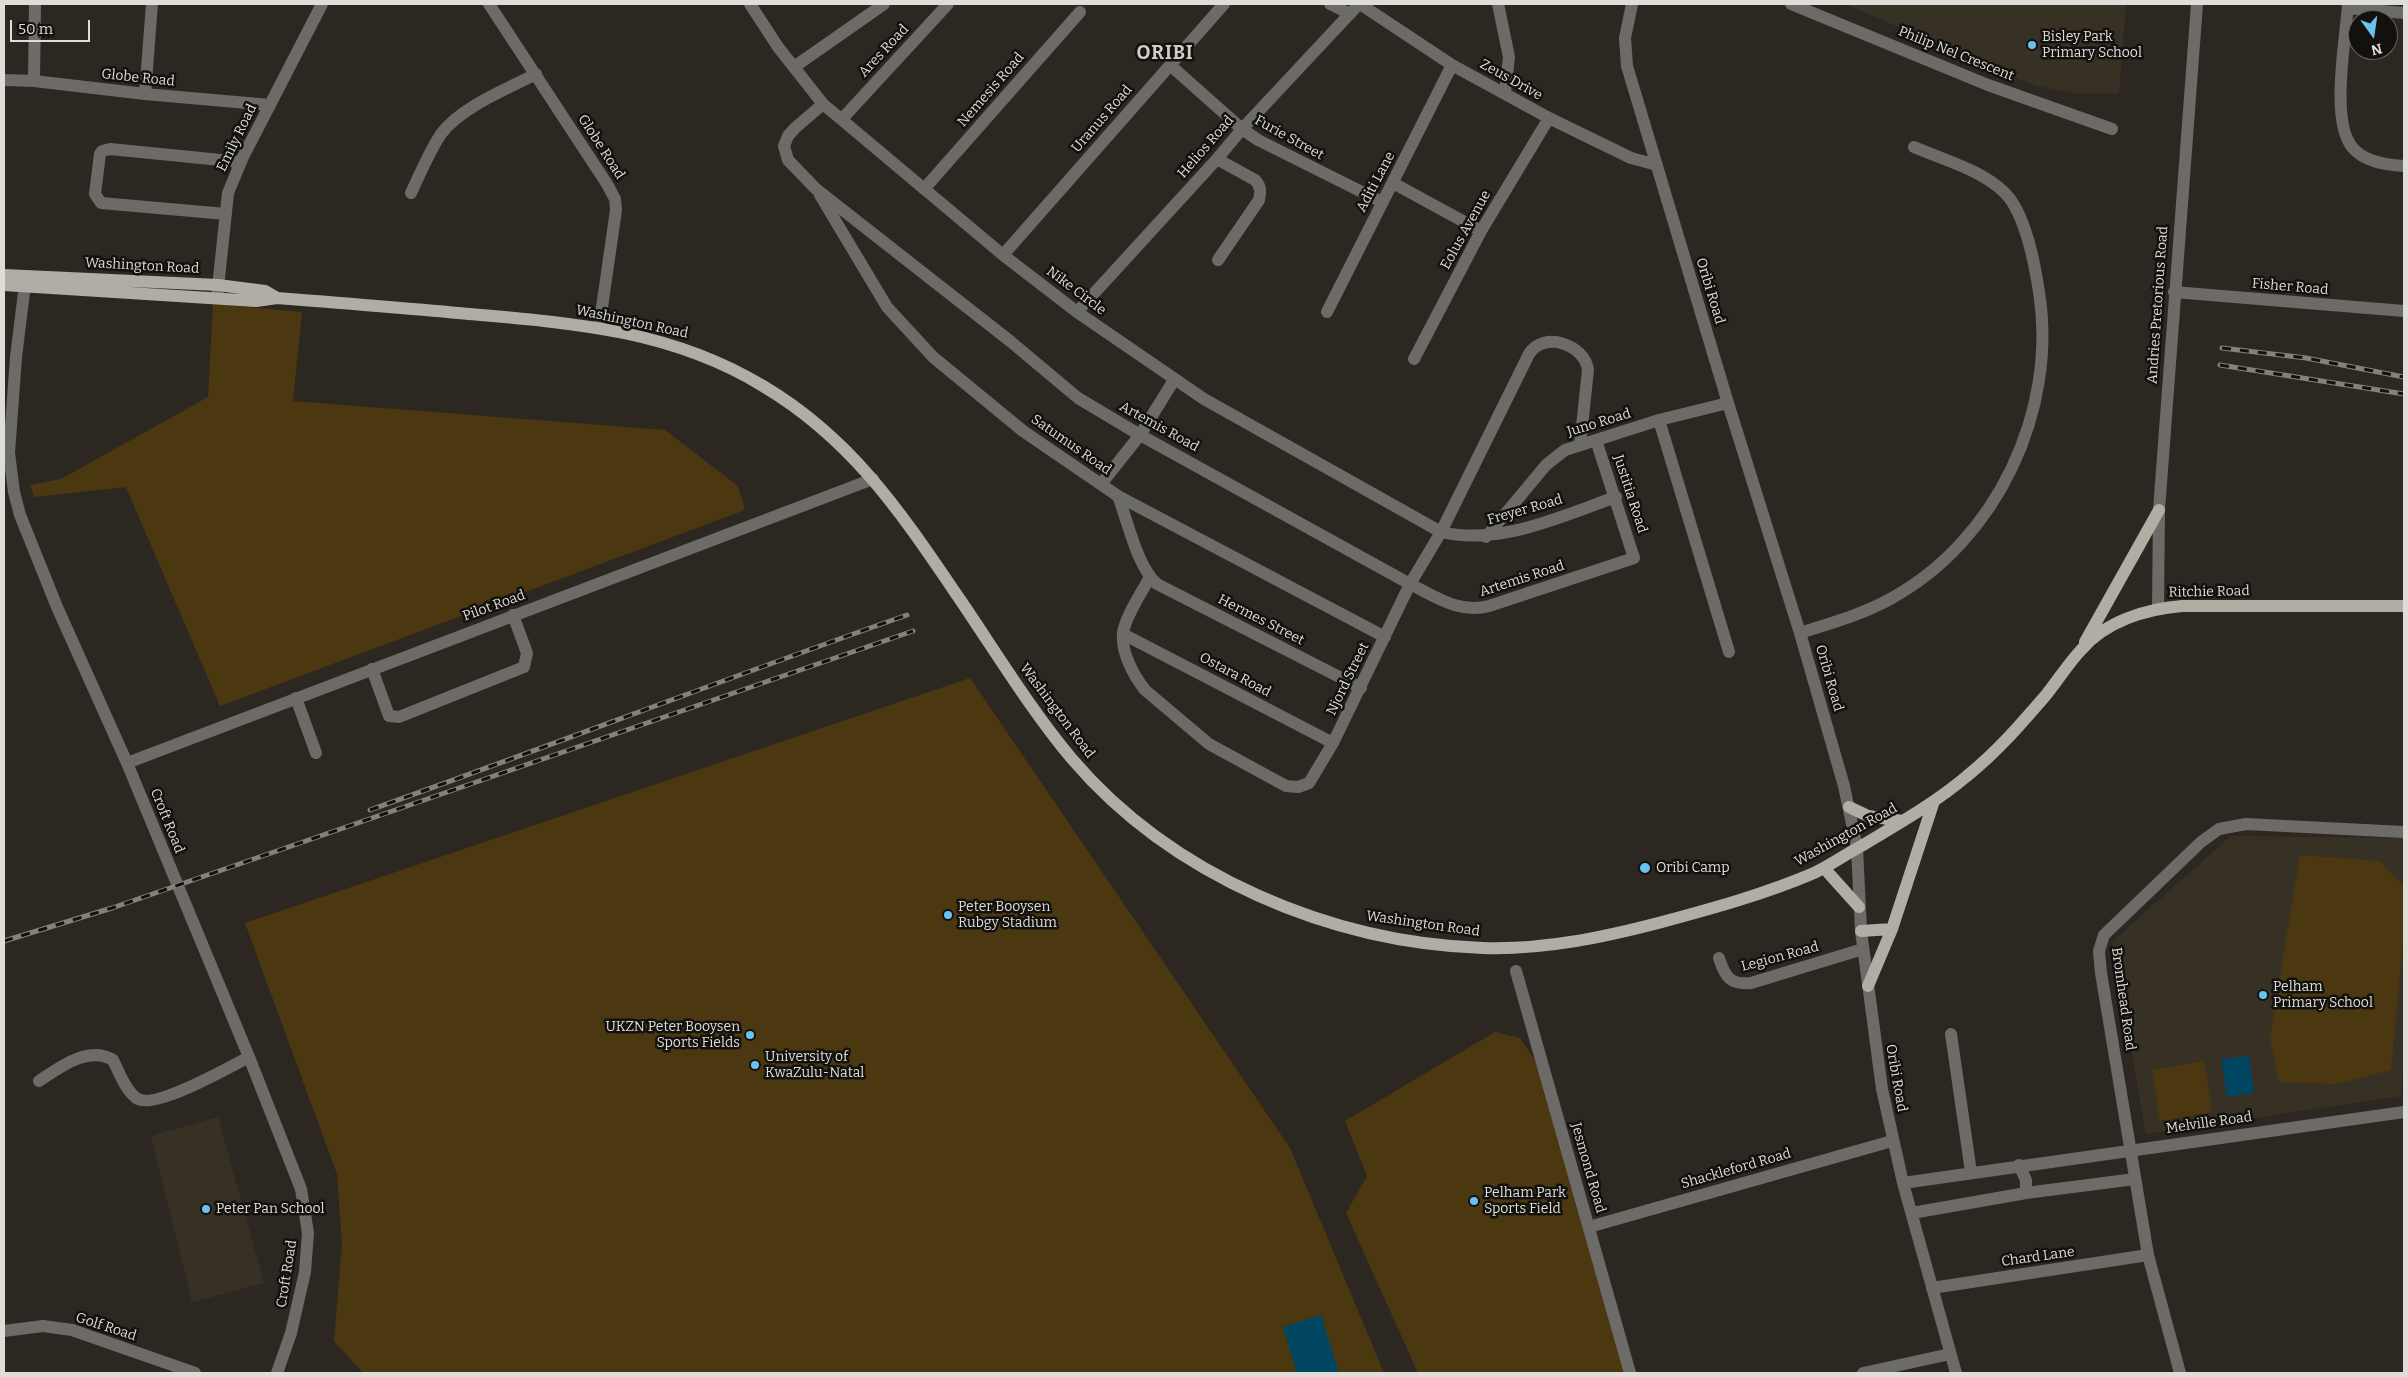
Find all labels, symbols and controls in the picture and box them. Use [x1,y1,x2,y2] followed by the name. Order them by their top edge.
[12,10,92,42] scale bar
[2348,10,2398,60] north arrow
[18,20,53,38] text: 50 m
[855,21,913,81] street label: Ares Road
[1896,23,2016,85] street label: Philip Nel Crescent
[2042,29,2142,62] place label: Bisley Park Primary School
[2026,39,2038,51] marker: Bisley Park Primary School
[2369,40,2384,59] text: N
[1136,43,1194,65] district label: ORIBI
[954,49,1028,131] street label: Nemesis Road
[1477,56,1545,104] street label: Zeus Drive
[100,66,176,90] street label: Globe Road
[1068,82,1136,156] street label: Uranus Road
[213,101,261,175] street label: Emily Road
[574,112,628,182] street label: Globe Road
[1174,112,1238,182] street label: Helios Road
[1251,112,1327,164] street label: Furie Street
[1353,149,1399,215] street label: Aditi Lane
[1437,187,1495,273] street label: Eolus Avenue
[2144,226,2172,384] street label: Andries Pretorious Road
[84,255,200,277] street label: Washington Road
[1692,256,1728,326] street label: Oribi Road
[1043,263,1109,319] street label: Nike Circle
[2251,275,2329,299] street label: Fisher Road
[574,302,690,342] street label: Washington Road
[1116,398,1202,456] street label: Artemis Road
[1565,405,1633,441] street label: Juno Road
[1028,411,1114,479] street label: Satumus Road
[1609,453,1651,535] street label: Justitia Road
[1485,491,1565,529] street label: Freyer Road
[1477,557,1567,601] street label: Artemis Road
[2168,583,2250,601] street label: Ritchie Road
[460,587,528,625] street label: Pilot Road
[1215,591,1307,649] street label: Hermes Street
[1323,640,1373,718] street label: Njord Street
[1812,643,1846,713] street label: Oribi Road
[1196,649,1274,701] street label: Ostara Road
[1016,660,1098,762] street label: Washington Road
[146,786,188,856] street label: Croft Road
[1792,800,1900,870] street label: Washington Road
[1656,860,1730,876] place label: Oribi Camp
[1638,861,1652,875] marker: Oribi Camp
[958,899,1057,932] place label: Peter Booysen Rubgy Stadium
[1365,908,1481,940] street label: Washington Road
[942,909,954,921] marker: Peter Booysen Rubgy Stadium
[1739,939,1821,975] street label: Legion Road
[2107,946,2139,1052] street label: Bromhead Road
[2273,979,2373,1012] place label: Pelham Primary School
[2257,989,2269,1001] marker: Pelham Primary School
[605,1019,740,1052] place label: UKZN Peter Booysen Sports Fields
[744,1029,756,1041] marker: UKZN Peter Booysen Sports Fields
[1882,1043,1910,1113] street label: Oribi Road
[765,1049,864,1082] place label: University of KwaZulu-Natal
[749,1059,761,1071] marker: University of KwaZulu-Natal
[2165,1109,2253,1137] street label: Melville Road
[1567,1121,1609,1215] street label: Jesmond Road
[1679,1145,1793,1193] street label: Shackleford Road
[1484,1185,1566,1218] place label: Pelham Park Sports Field
[1468,1195,1480,1207] marker: Pelham Park Sports Field
[216,1201,325,1217] place label: Peter Pan School
[200,1203,212,1215] marker: Peter Pan School
[273,1239,301,1309] street label: Croft Road
[2000,1244,2076,1270] street label: Chard Lane
[73,1309,139,1345] street label: Golf Road

